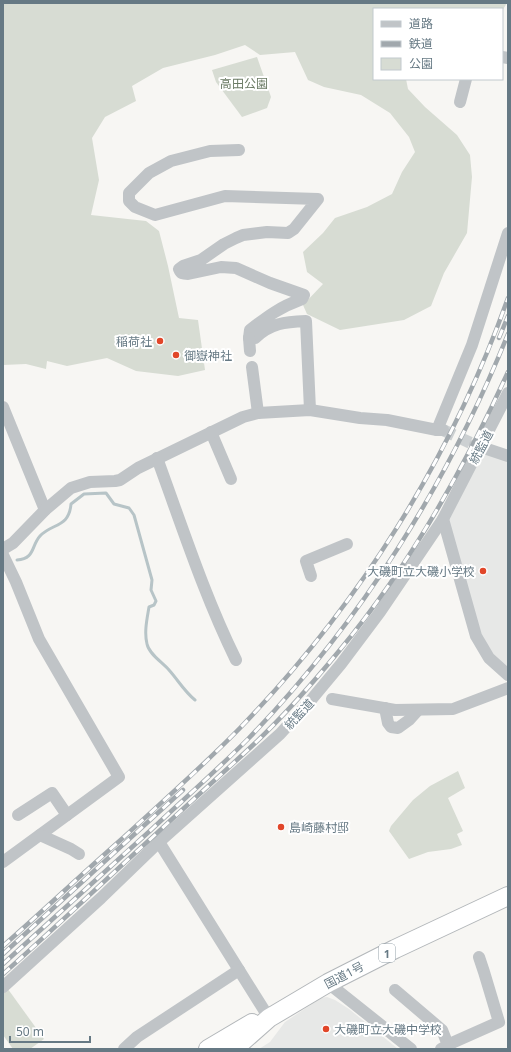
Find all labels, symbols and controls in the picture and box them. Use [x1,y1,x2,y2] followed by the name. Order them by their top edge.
[373,8,503,80] legend
[409,15,433,32] text: 道路
[409,35,433,52] text: 鉄道
[409,55,433,72] text: 公園
[220,75,268,92] park label: 高田公園
[116,333,152,350] place label: 稲荷社
[155,336,165,346] marker: 稲荷社
[184,347,232,364] place label: 御嶽神社
[171,350,181,360] marker: 御嶽神社
[465,427,497,467] street label: 統監道
[367,563,475,580] place label: 大磯町立大磯小学校
[478,566,488,576] marker: 大磯町立大磯小学校
[281,695,317,733] street label: 統監道
[289,819,349,836] place label: 島崎藤村邸
[276,822,286,832] marker: 島崎藤村邸
[379,944,395,962] road number: 1
[321,957,367,993] street label: 国道1号
[10,1018,90,1044] scale bar
[334,1021,442,1038] place label: 大磯町立大磯中学校
[16,1023,44,1040] text: 50 m
[321,1024,331,1034] marker: 大磯町立大磯中学校

